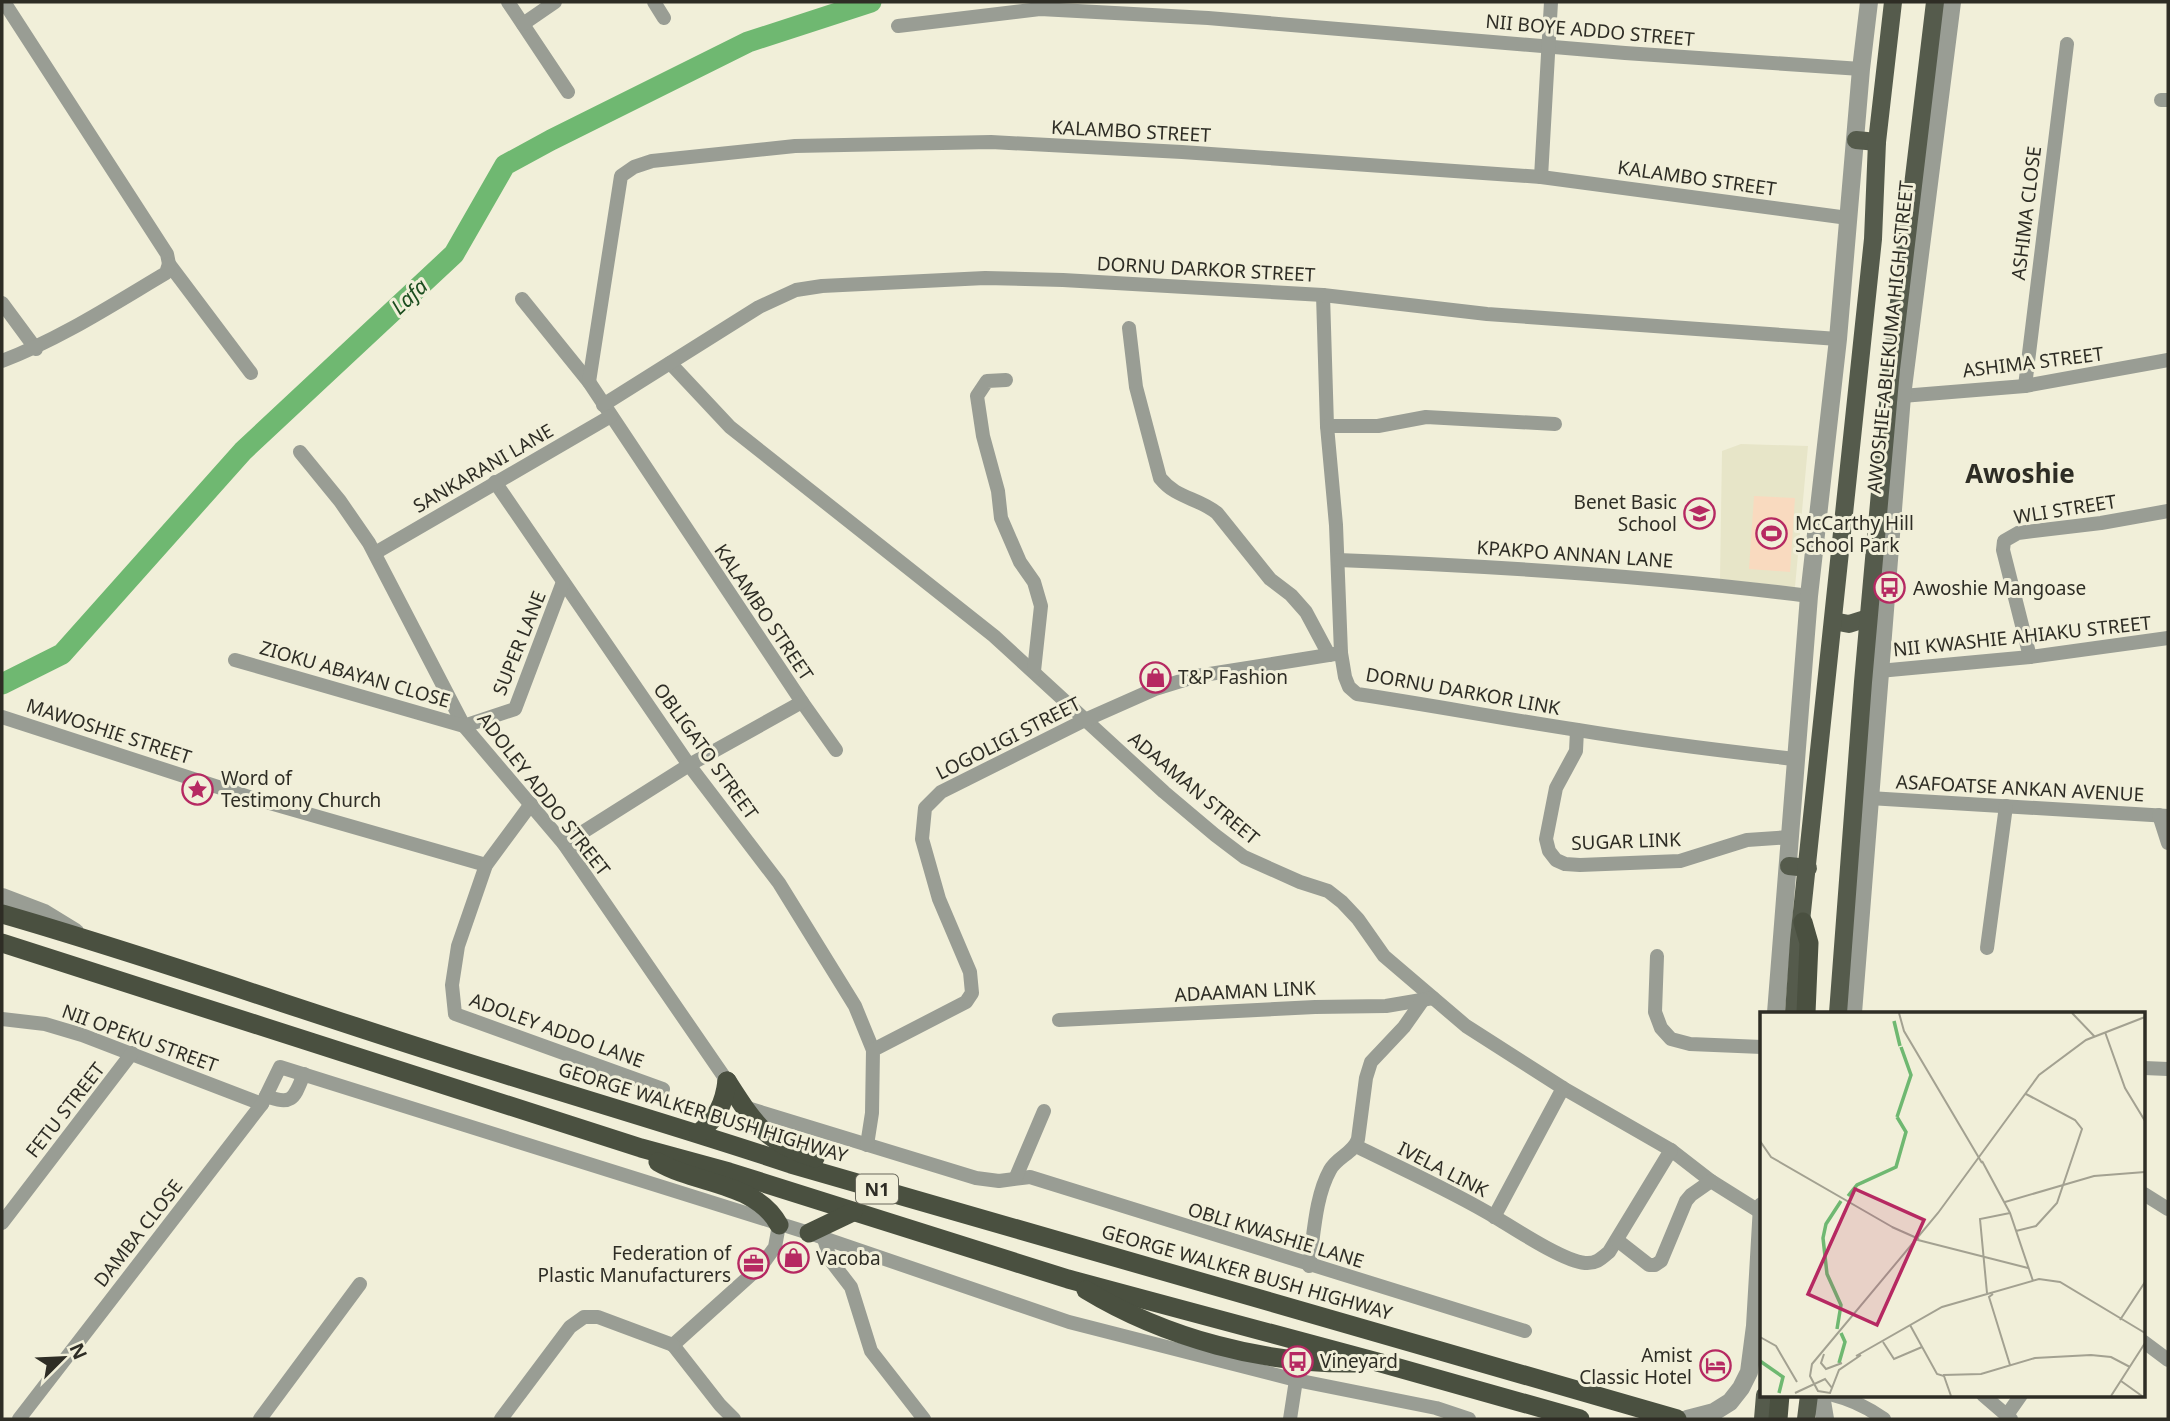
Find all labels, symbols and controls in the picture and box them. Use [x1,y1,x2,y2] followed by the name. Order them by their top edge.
[1484,8,1696,52] street label: NII BOYE ADDO STREET
[1050,114,1212,148] street label: KALAMBO STREET
[2005,145,2047,281] street label: ASHIMA CLOSE
[1616,154,1778,202] street label: KALAMBO STREET
[1861,179,1919,495] street label: AWOSHIE-ABLEKUMA HIGH STREET
[1096,250,1316,288] street label: DORNU DARKOR STREET
[385,272,433,320] water label: Lafa
[1961,340,2105,384] street label: ASHIMA STREET
[408,417,558,519] street label: SANKARANI LANE
[1965,455,2075,491] district label: Awoshie
[2012,488,2119,530] street label: WLI STREET
[1574,489,1677,537] place label: Benet Basic School
[1683,496,1717,530] school or university icon: Benet Basic School
[1795,510,1914,558] place label: McCarthy Hill School Park
[1755,517,1789,551] sports icon: McCarthy Hill School Park
[1476,534,1674,574] street label: KPAKPO ANNAN LANE
[709,538,820,686] street label: KALAMBO STREET
[1873,571,1907,605] bus stop icon: Awoshie Mangoase
[1913,575,2086,601] place label: Awoshie Mangoase
[486,587,552,699] street label: SUPER LANE
[1892,609,2153,662] street label: NII KWASHIE AHIAKU STREET
[257,634,453,714] street label: ZIOKU ABAYAN CLOSE
[1138,660,1172,694] shop icon: T&P Fashion
[1364,661,1562,721] street label: DORNU DARKOR LINK
[1178,664,1288,690] place label: T&P Fashion
[648,678,765,825] street label: OBLIGATO STREET
[931,690,1085,786] street label: LOGOLIGI STREET
[23,692,195,770] street label: MAWOSHIE STREET
[472,707,616,882] street label: ADOLEY ADDO STREET
[1123,726,1265,851] street label: ADAAMAN STREET
[221,765,381,813] place label: Word of Testimony Church
[1895,769,2145,807] street label: ASAFOATSE ANKAN AVENUE
[181,772,215,806] place icon: Word of Testimony Church
[1571,826,1681,856] street label: SUGAR LINK
[1174,974,1316,1008] street label: ADAAMAN LINK
[466,986,648,1074] street label: ADOLEY ADDO LANE
[58,998,222,1078] street label: NII OPEKU STREET
[1760,1012,2146,1396] inset map
[555,1056,851,1169] street label: GEORGE WALKER BUSH HIGHWAY
[20,1057,111,1163] street label: FETU STREET
[1393,1135,1493,1203] street label: IVELA LINK
[88,1174,188,1292] street label: DAMBA CLOSE
[856,1174,898,1204] road number: N1
[1185,1196,1367,1274] street label: OBLI KWASHIE LANE
[1099,1218,1396,1326] street label: GEORGE WALKER BUSH HIGHWAY
[538,1240,732,1288] place label: Federation of Plastic Manufacturers
[776,1241,810,1275] shop icon: Vacoba
[816,1245,881,1271] place label: Vacoba
[737,1247,771,1281] office icon: Federation of Plastic Manufacturers
[28,1323,98,1393] north arrow
[64,1339,94,1363] text: N
[1579,1342,1692,1390] place label: Amist Classic Hotel
[1280,1344,1314,1378] bus stop icon: Vineyard
[1320,1348,1398,1374] place label: Vineyard
[1698,1349,1732,1383] hotel icon: Amist Classic Hotel

